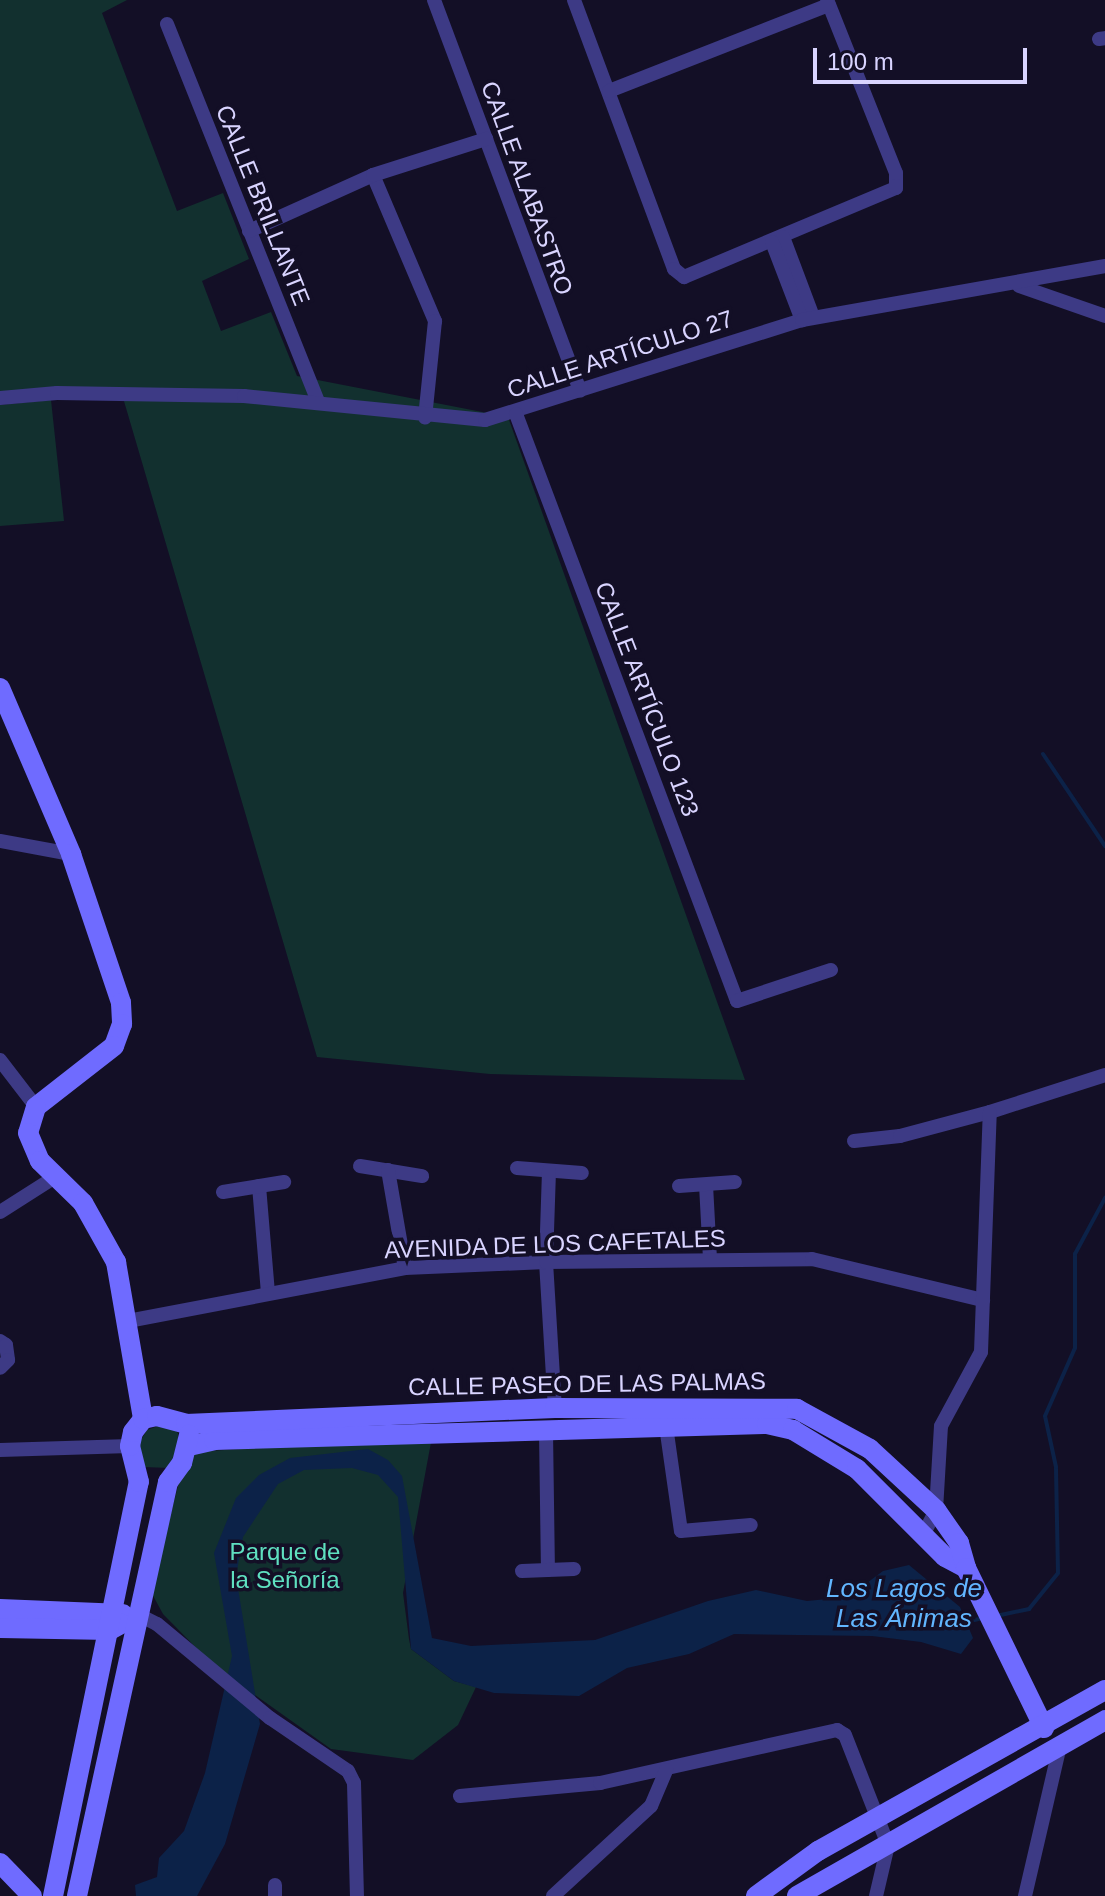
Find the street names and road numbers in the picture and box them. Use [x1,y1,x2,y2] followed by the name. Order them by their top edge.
[475,77,579,299] street label: CALLE ALABASTRO
[210,101,316,309] street label: CALLE BRILLANTE
[503,304,737,404] street label: CALLE ARTÍCULO 27
[589,577,705,821] street label: CALLE ARTÍCULO 123
[383,1224,727,1264] street label: AVENIDA DE LOS CAFETALES
[408,1366,766,1402] street label: CALLE PASEO DE LAS PALMAS

